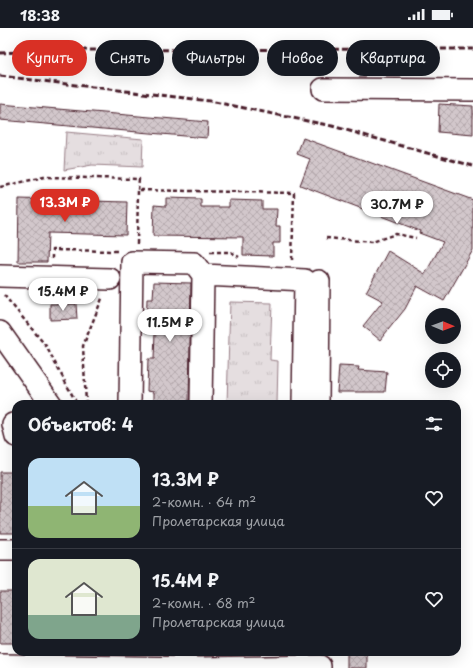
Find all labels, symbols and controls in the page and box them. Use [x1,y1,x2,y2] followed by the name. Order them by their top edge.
[20,3,60,26] text: 18:38
[12,40,87,76] chip: Купить
[95,40,164,76] chip: Снять
[172,40,259,76] chip: Фильтры
[267,40,338,76] chip: Новое
[346,40,440,76] chip: Квартира
[28,189,102,223] pin: 13.3M ₽
[360,191,434,225] pin: 30.7M ₽
[39,192,91,211] text: 13.3M ₽
[370,194,424,213] text: 30.7M ₽
[26,278,100,312] pin: 15.4M ₽
[37,281,89,300] text: 15.4M ₽
[425,308,461,344] north arrow
[425,308,461,388] map controls
[133,309,207,343] pin: 11.5M ₽
[146,312,194,331] text: 11.5M ₽
[425,352,461,388] button: locate
[28,411,133,437] text: Объектов: 4
[423,413,445,435] icon: filters
[152,466,219,492] text: 13.3M ₽
[60,474,108,522] icon: home
[423,487,445,509] icon: heart
[152,492,256,511] text: 2-комн. · 64 m²
[152,511,285,530] text: Пролетарская улица
[152,567,219,593] text: 15.4M ₽
[60,575,108,623] icon: home
[423,588,445,610] icon: heart
[152,593,256,612] text: 2-комн. · 68 m²
[152,612,285,631] text: Пролетарская улица

